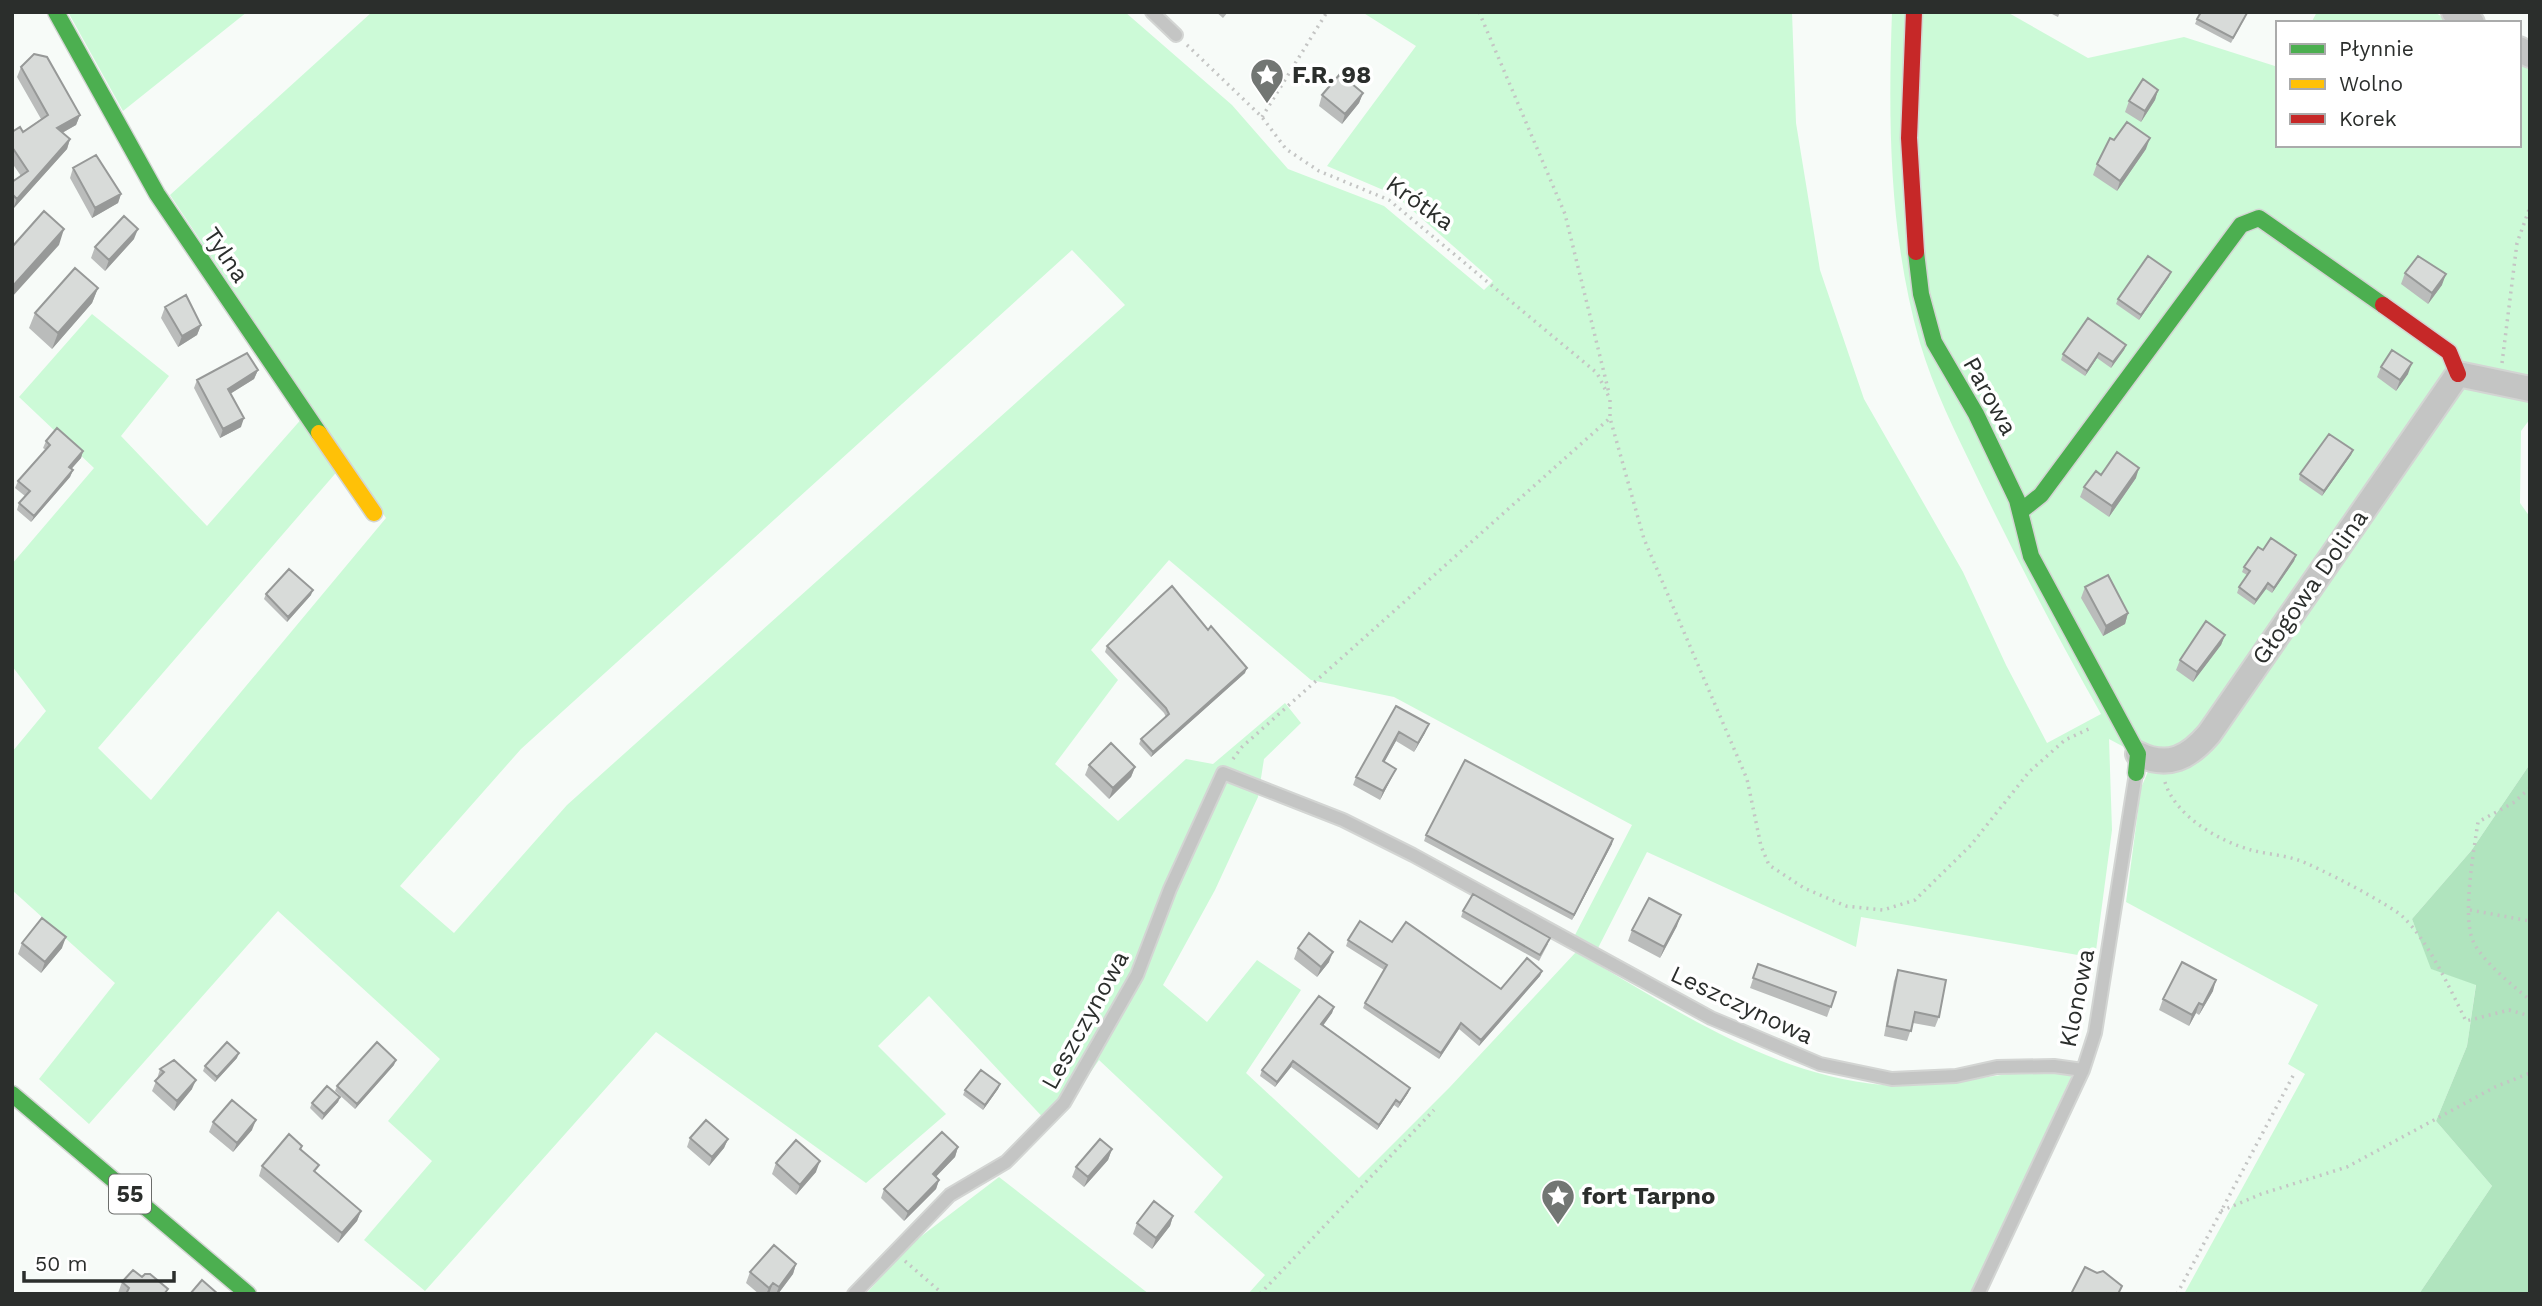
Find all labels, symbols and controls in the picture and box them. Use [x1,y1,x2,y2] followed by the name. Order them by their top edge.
[2276,21,2521,147] legend
[2339,36,2414,61] text: Płynnie
[1248,56,1286,105] place icon: F.R. 98
[1292,61,1371,89] place label: F.R. 98
[2339,71,2403,96] text: Wolno
[2339,106,2397,131] text: Korek
[1381,170,1459,236] street label: Krótka
[197,222,255,288] street label: Tylna
[1957,352,2023,440] street label: Parowa
[2246,504,2374,670] street label: Głogowa Dolina
[1035,946,1135,1094] street label: Leszczynowa
[2054,946,2100,1050] street label: Klonowa
[1666,960,1818,1050] street label: Leszczynowa
[109,1175,151,1214] road number: 55
[1539,1177,1577,1226] place icon: fort Tarpno
[1582,1182,1715,1210] place label: fort Tarpno
[24,1240,175,1284] scale bar
[35,1251,87,1276] text: 50 m

